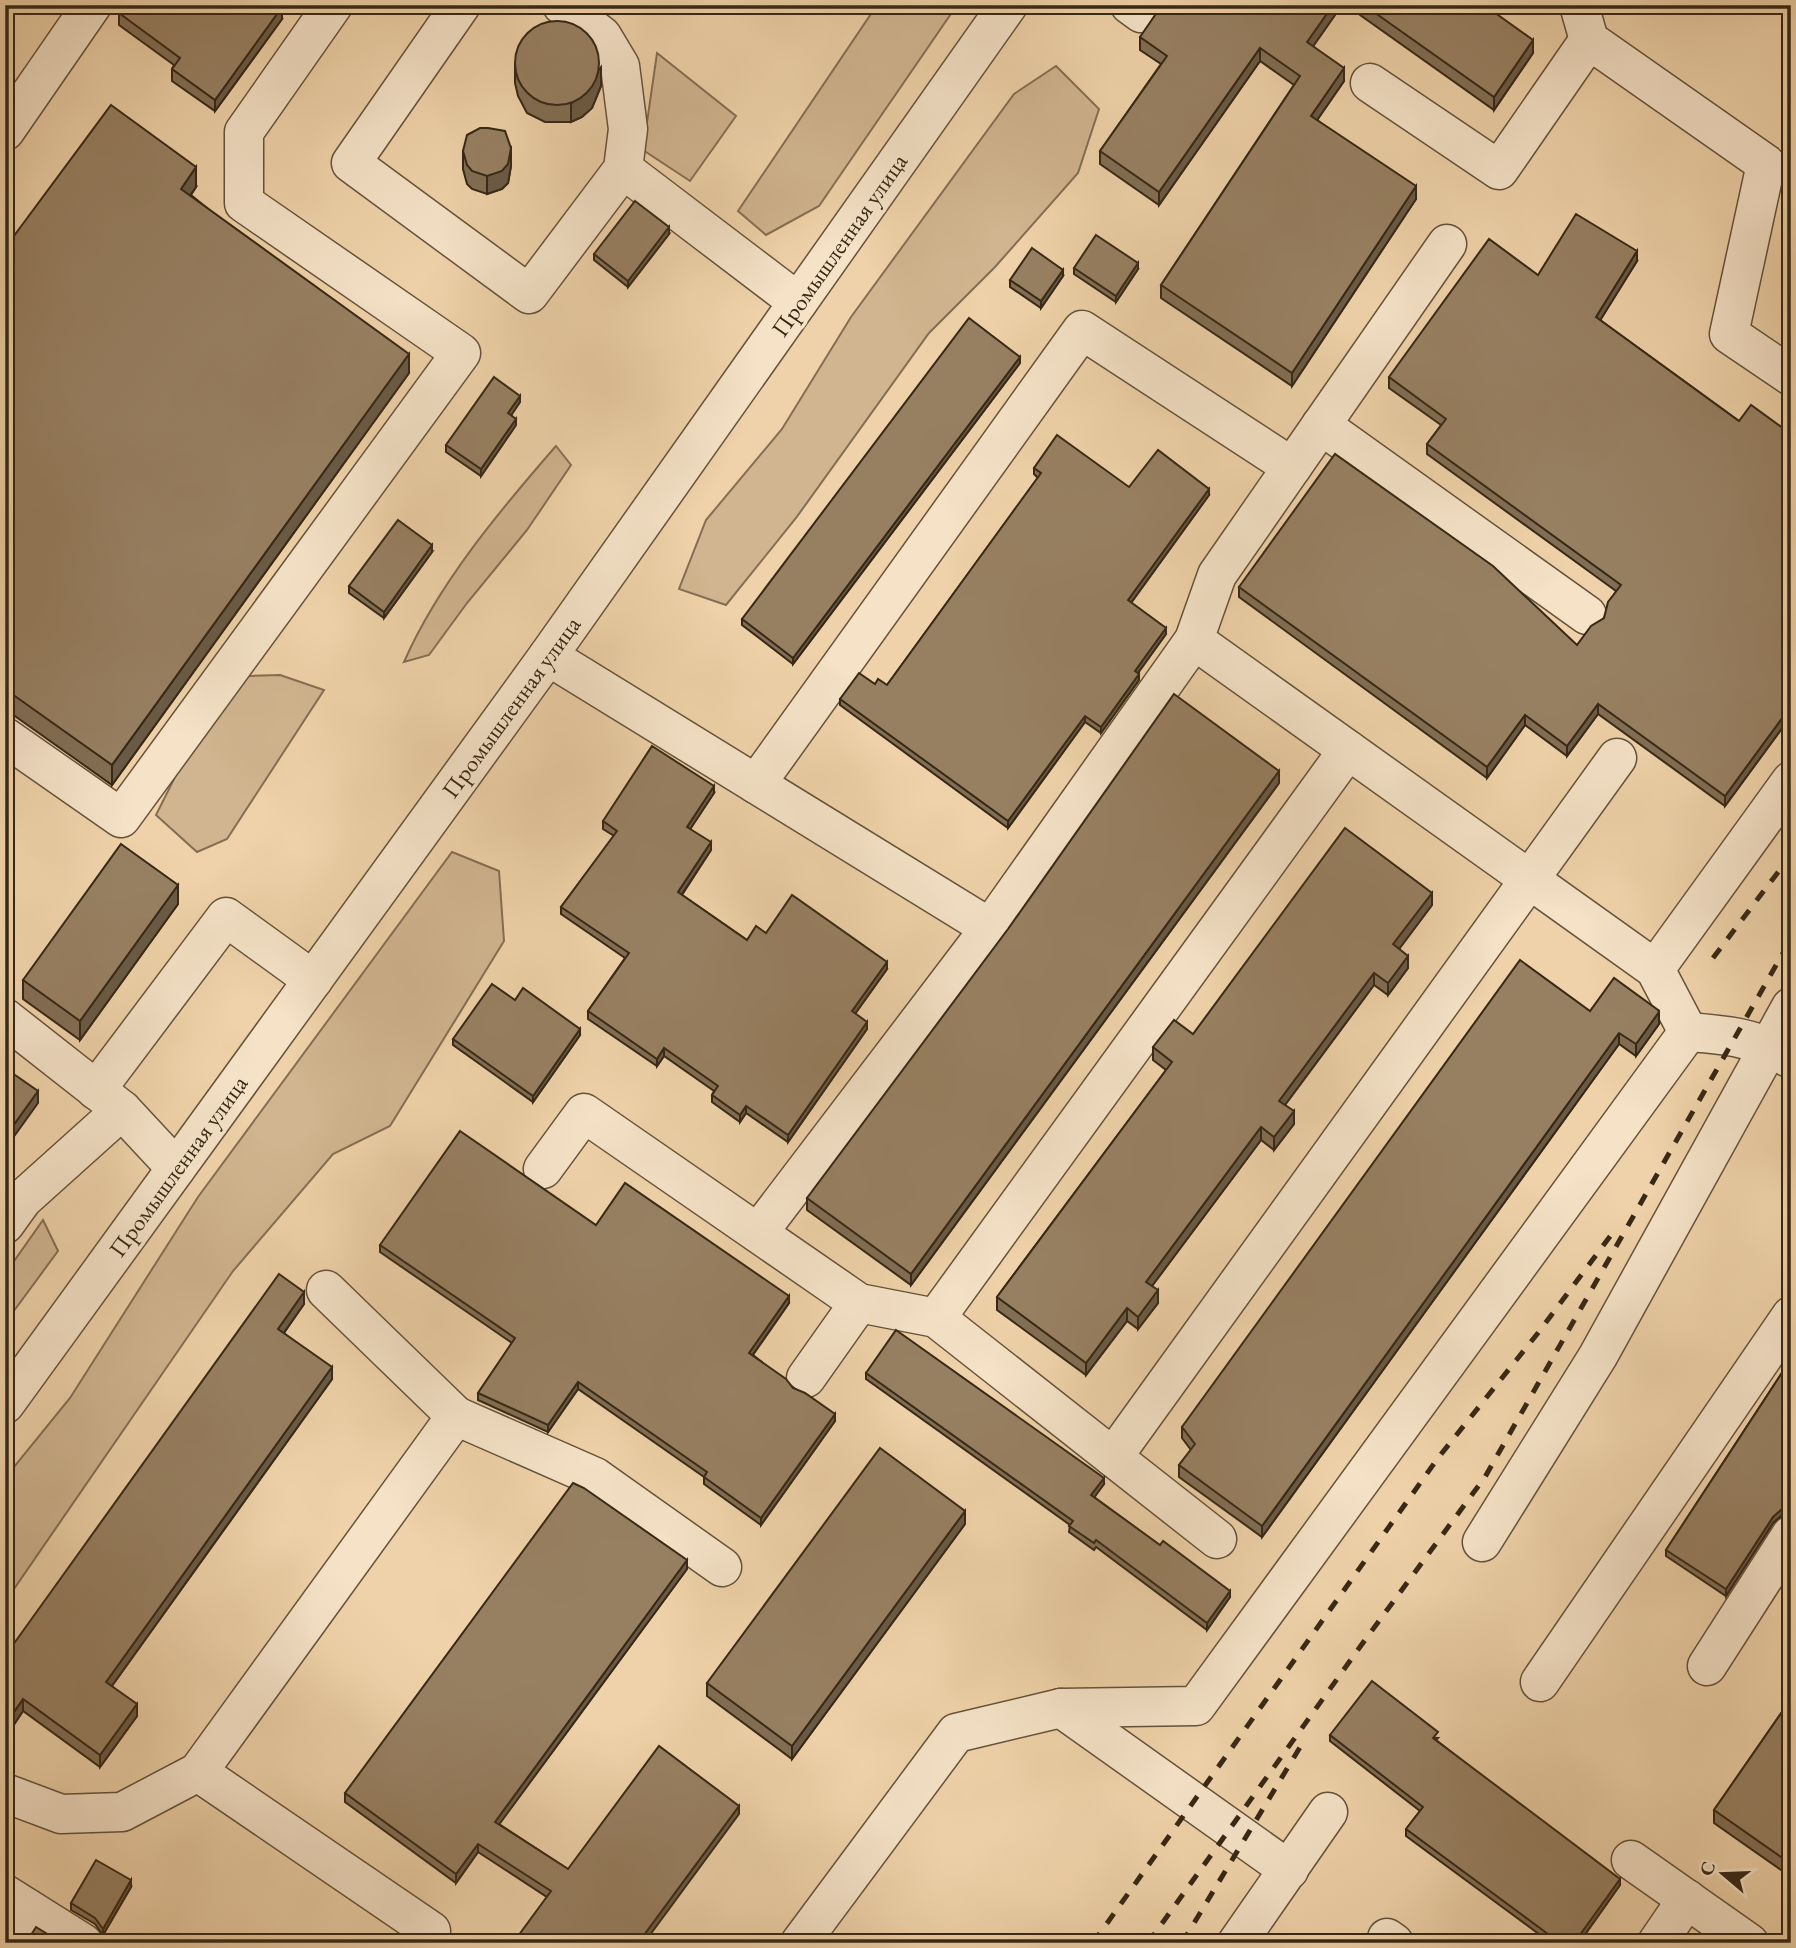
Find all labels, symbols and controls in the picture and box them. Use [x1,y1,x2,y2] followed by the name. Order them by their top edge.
[764,147,914,343] street label: Промышленная улица
[435,610,588,804] street label: Промышленная улица
[102,1069,255,1263] street label: Промышленная улица
[1688,1840,1758,1910] north arrow
[1693,1858,1721,1879] text: С

